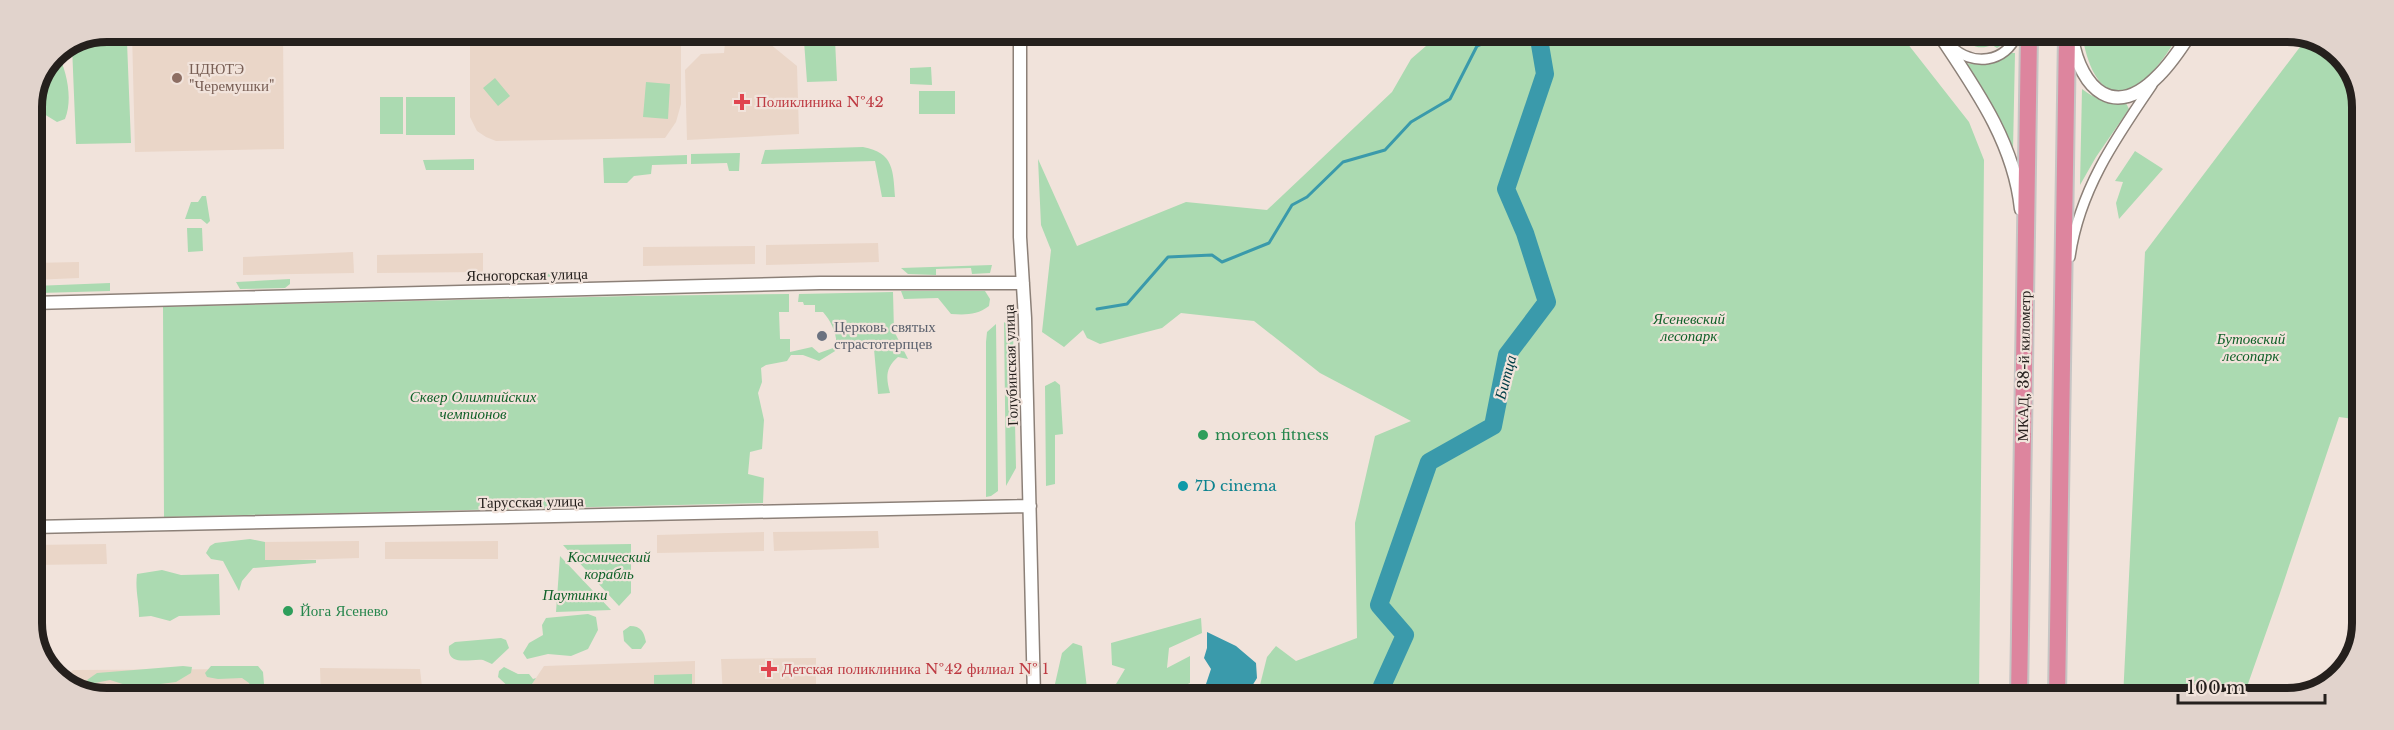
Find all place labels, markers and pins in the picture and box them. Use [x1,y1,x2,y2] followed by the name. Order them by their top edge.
[189,59,274,95] place label: ЦДЮТЭ "Черемушки"
[170,71,184,85] marker: ЦДЮТЭ "Черемушки"
[756,92,884,111] place label: Поликлиника №42
[733,93,751,111] marker: Поликлиника №42
[834,317,936,353] place label: Церковь святых страстотерпцев
[815,329,829,343] marker: Церковь святых страстотерпцев
[1215,425,1329,444] place label: moreon fitness
[1196,428,1210,442] marker: moreon fitness
[1195,476,1277,495] place label: 7D cinema
[1176,479,1190,493] marker: 7D cinema
[300,601,388,620] place label: Йога Ясенево
[281,604,295,618] marker: Йога Ясенево
[782,659,1049,678] place label: Детская поликлиника №42 филиал № 1
[760,660,778,678] marker: Детская поликлиника №42 филиал № 1

